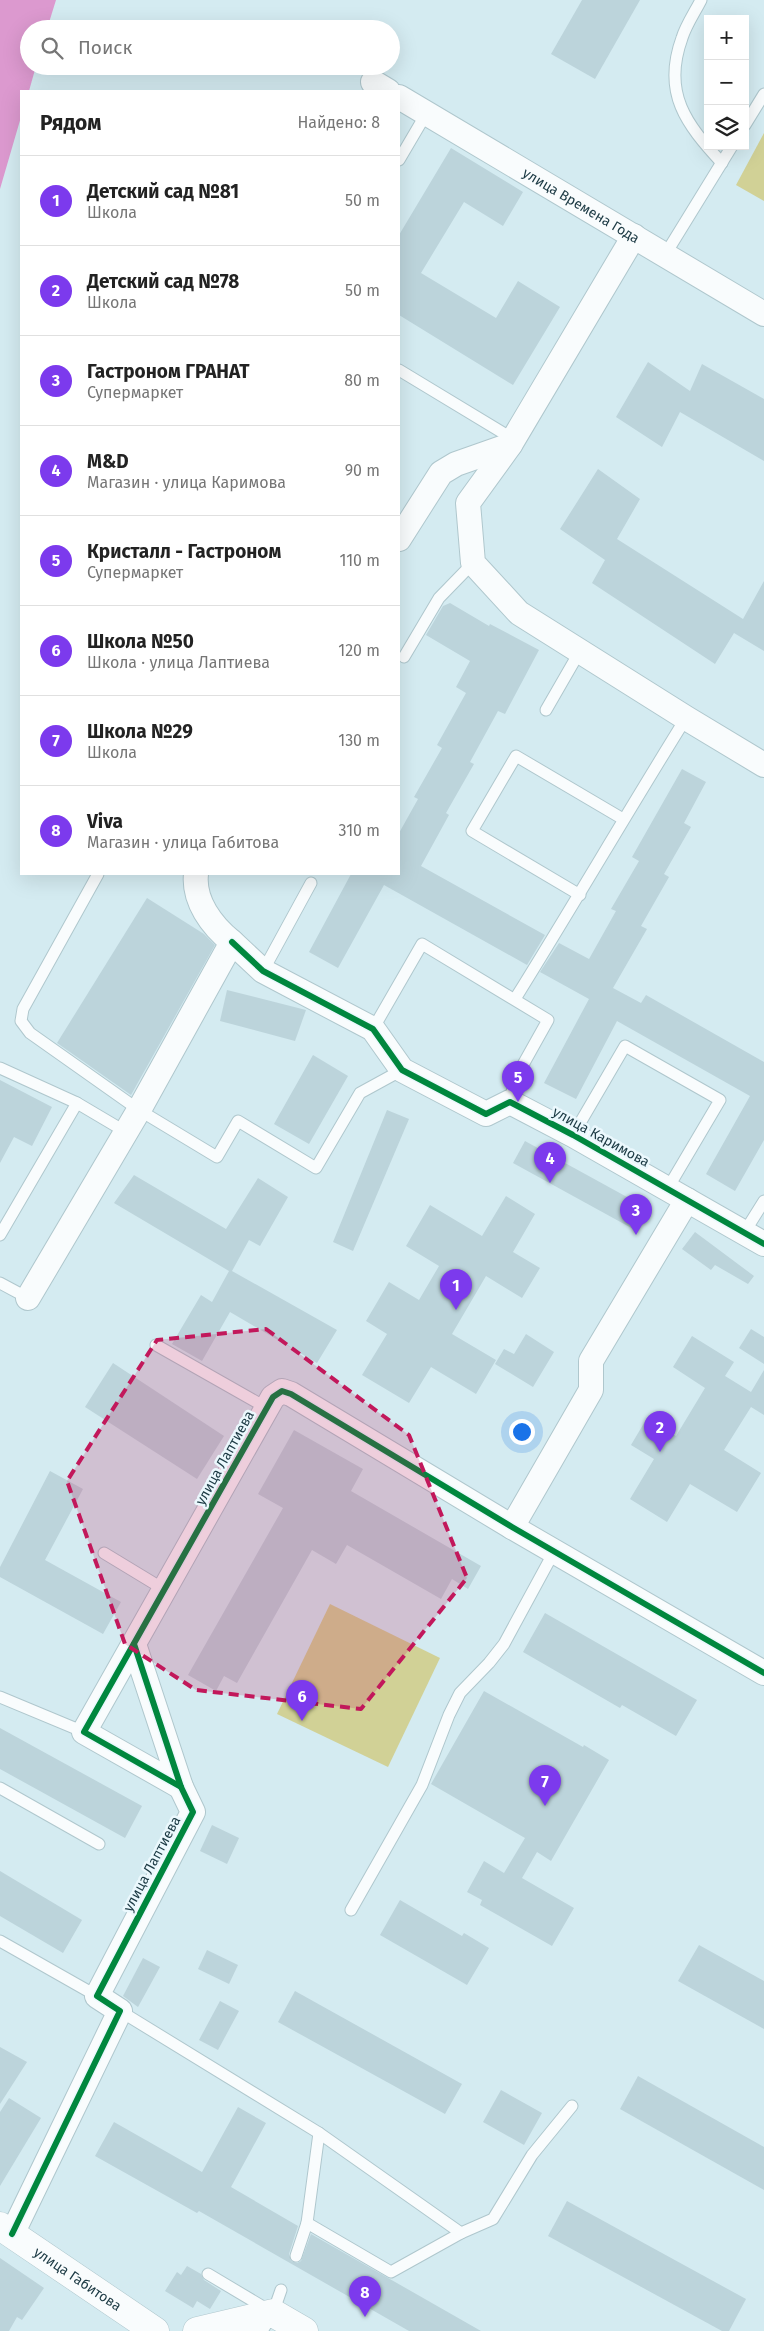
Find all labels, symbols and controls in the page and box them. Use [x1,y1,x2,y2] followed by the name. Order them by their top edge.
[704,15,749,150] map controls
[704,15,749,60] button: +
[20,20,400,75] search box
[38,34,66,62] icon: search
[78,36,132,59] text: Поиск
[704,60,749,105] button: −
[704,105,749,150] button: layers
[40,110,101,136] text: Рядом
[297,113,380,132] text: Найдено: 8
[520,164,643,247] street label: улица Времена Года
[87,180,239,203] text: Детский сад №81
[52,191,60,210] text: 1
[345,191,380,210] text: 50 m
[87,203,137,222] text: Школа
[87,270,239,293] text: Детский сад №78
[52,281,60,300] text: 2
[345,281,380,300] text: 50 m
[87,293,137,312] text: Школа
[87,360,250,383] text: Гастроном ГРАНАТ
[52,371,60,390] text: 3
[344,371,380,390] text: 80 m
[87,383,183,402] text: Супермаркет
[87,450,129,473] text: M&D
[51,461,61,480] text: 4
[345,461,380,480] text: 90 m
[87,473,286,492] text: Магазин · улица Каримова
[87,540,281,563] text: Кристалл - Гастроном
[52,551,60,570] text: 5
[339,551,380,570] text: 110 m
[87,563,183,582] text: Супермаркет
[87,630,194,653] text: Школа №50
[51,641,61,660] text: 6
[338,641,380,660] text: 120 m
[87,653,270,672] text: Школа · улица Лаптиева
[87,720,193,743] text: Школа №29
[52,731,60,750] text: 7
[338,731,380,750] text: 130 m
[87,743,137,762] text: Школа
[87,810,123,833] text: Viva
[51,821,61,840] text: 8
[339,821,380,840] text: 310 m
[87,833,279,852] text: Магазин · улица Габитова
[502,1061,534,1102] pin: 5
[550,1103,652,1171] street label: улица Каримова
[534,1142,566,1183] pin: 4
[620,1194,652,1235] pin: 3
[440,1269,472,1310] pin: 1
[192,1408,258,1508] street label: улица Лаптиева
[644,1411,676,1452] pin: 2
[509,1419,535,1445] your location
[286,1680,318,1721] pin: 6
[529,1765,561,1806] pin: 7
[120,1813,184,1915] street label: улица Лаптиева
[31,2243,125,2314] street label: улица Габитова
[349,2276,381,2317] pin: 8

